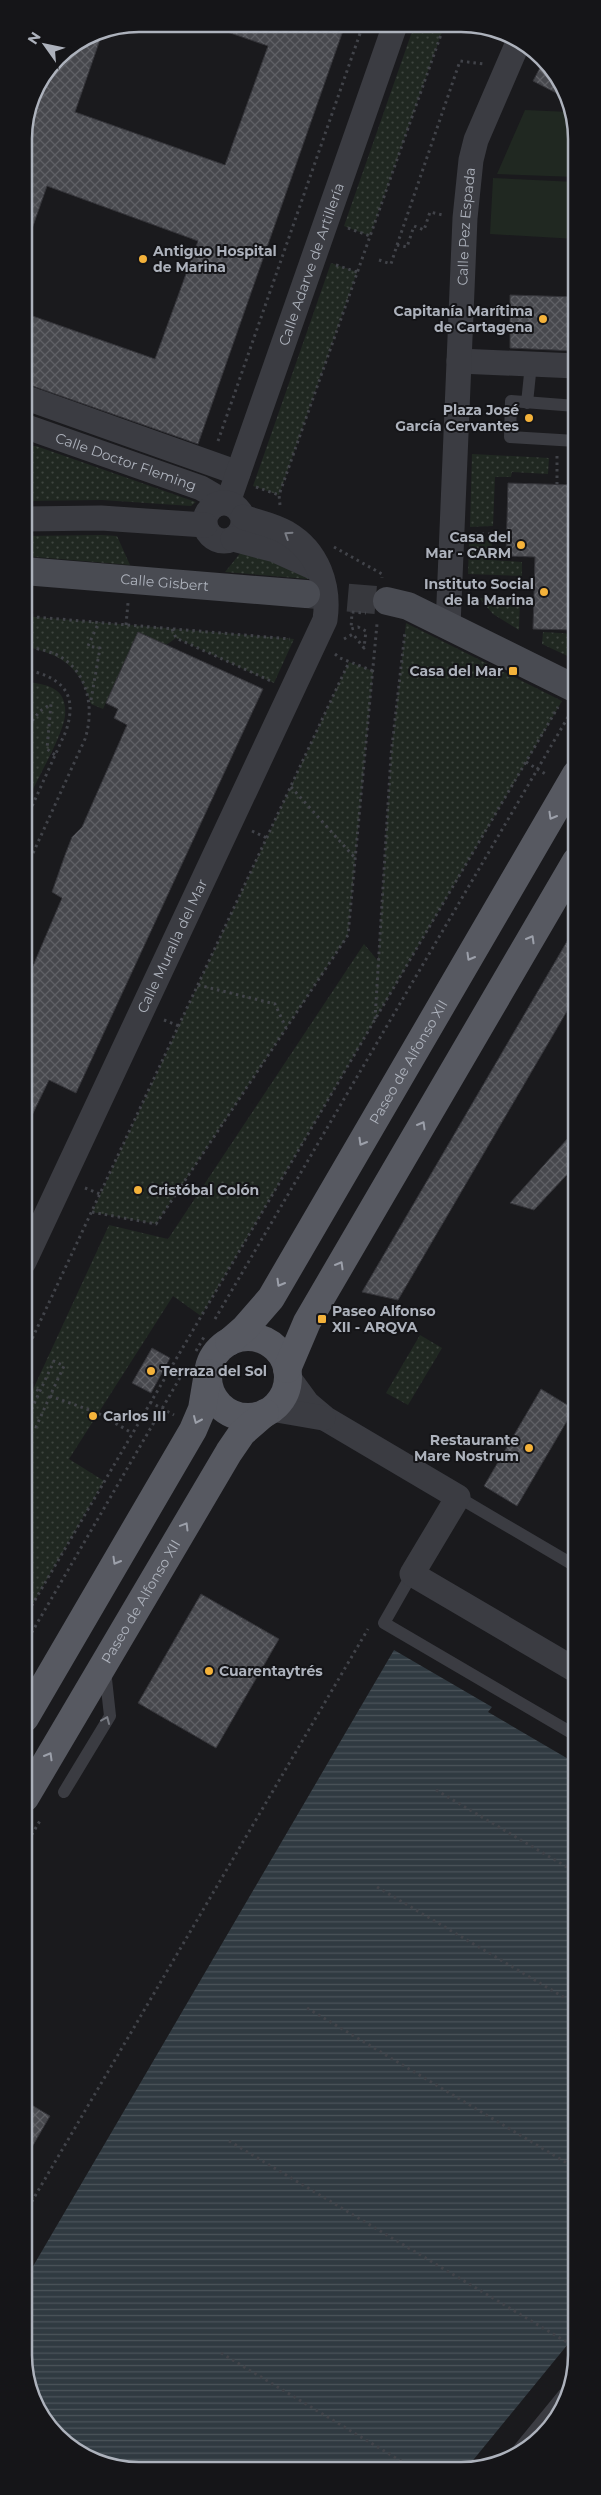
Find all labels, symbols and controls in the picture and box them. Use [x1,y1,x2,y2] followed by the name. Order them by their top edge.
[20,20,70,70] north arrow
[23,28,45,48] text: N
[453,166,479,286] street label: Calle Pez Espada
[274,180,348,348] street label: Calle Adarve de Artillería
[152,242,277,276] place label: Antiguo Hospital de Marina
[137,253,149,265] marker: Antiguo Hospital de Marina
[394,302,533,336] place label: Capitanía Marítima de Cartagena
[537,313,549,325] marker: Capitanía Marítima de Cartagena
[395,401,520,435] place label: Plaza José García Cervantes
[523,412,535,424] marker: Plaza José García Cervantes
[53,429,199,495] street label: Calle Doctor Fleming
[425,528,511,562] place label: Casa del Mar - CARM
[284,531,293,541] one-way arrow
[515,539,527,551] marker: Casa del Mar - CARM
[120,570,210,595] street label: Calle Gisbert
[424,575,534,609] place label: Instituto Social de la Marina
[538,586,550,598] marker: Instituto Social de la Marina
[410,662,503,680] place label: Casa del Mar
[507,665,519,677] marker: Casa del Mar
[548,811,558,820] one-way arrow
[133,876,211,1016] street label: Calle Muralla del Mar
[524,935,534,944] one-way arrow
[466,951,476,960] one-way arrow
[365,997,452,1127] street label: Paseo de Alfonso XII
[416,1121,426,1130] one-way arrow
[358,1137,368,1146] one-way arrow
[148,1181,259,1199] place label: Cristóbal Colón
[132,1184,144,1196] marker: Cristóbal Colón
[334,1261,344,1270] one-way arrow
[276,1277,286,1286] one-way arrow
[332,1302,436,1336] place label: Paseo Alfonso XII - ARQVA
[316,1313,328,1325] marker: Paseo Alfonso XII - ARQVA
[161,1362,267,1380] place label: Terraza del Sol
[145,1365,157,1377] marker: Terraza del Sol
[103,1407,166,1425] place label: Carlos III
[87,1410,99,1422] marker: Carlos III
[193,1415,204,1424] one-way arrow
[414,1431,519,1465] place label: Restaurante Mare Nostrum
[523,1442,535,1454] marker: Restaurante Mare Nostrum
[179,1522,189,1531] one-way arrow
[97,1536,184,1667] street label: Paseo de Alfonso XII
[113,1555,123,1564] one-way arrow
[219,1662,323,1680] place label: Cuarentaytrés
[203,1665,215,1677] marker: Cuarentaytrés
[100,1716,110,1725] one-way arrow
[43,1753,53,1762] one-way arrow

